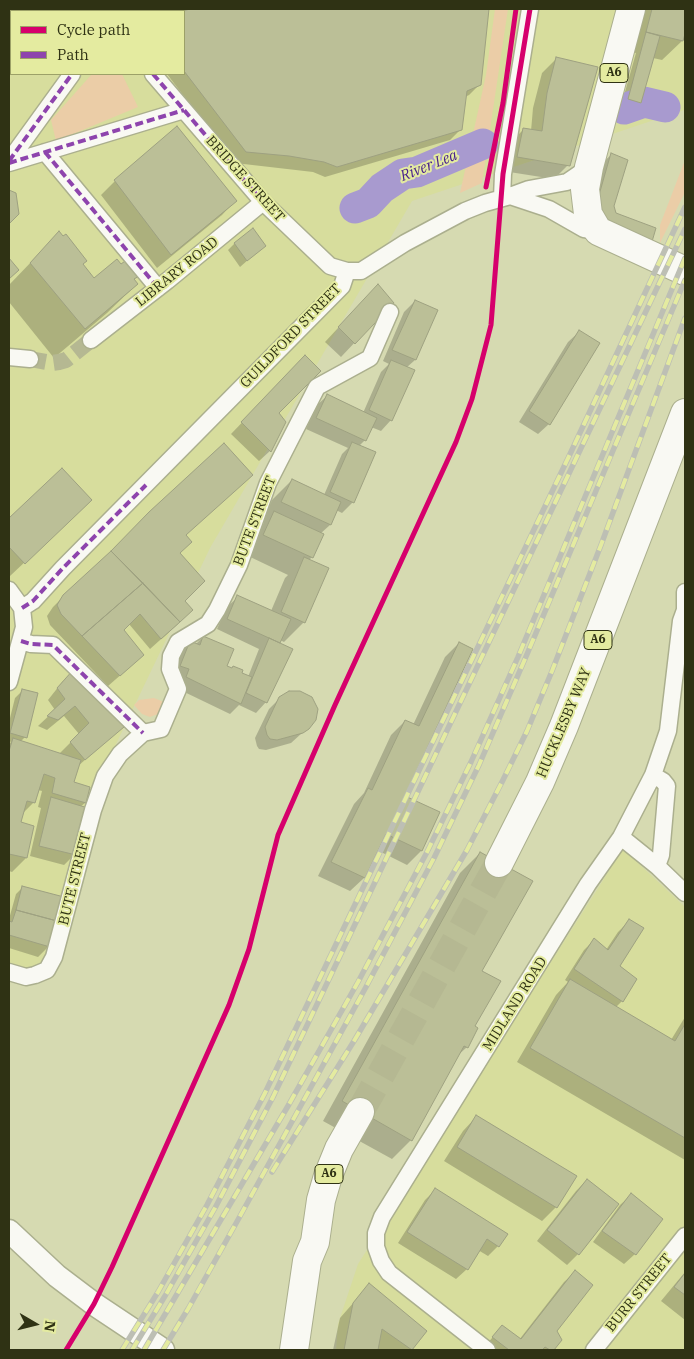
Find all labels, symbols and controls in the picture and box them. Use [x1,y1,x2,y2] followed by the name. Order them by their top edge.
[10,10,185,75] legend
[57,20,130,39] text: Cycle path
[57,45,89,64] text: Path
[600,64,628,82] road number: A6
[202,133,288,225] street label: BRIDGE STREET
[398,146,460,186] water label: River Lea
[132,234,222,310] street label: LIBRARY ROAD
[237,280,345,392] street label: GUILDFORD STREET
[230,474,280,568] street label: BUTE STREET
[584,630,612,650] road number: A6
[533,666,595,780] street label: HUCKLESBY WAY
[55,831,95,927] street label: BUTE STREET
[479,954,551,1054] street label: MIDLAND ROAD
[315,1164,343,1184] road number: A6
[602,1251,676,1335] street label: BURR STREET
[10,1299,60,1349] north arrow
[40,1319,60,1333] text: N

